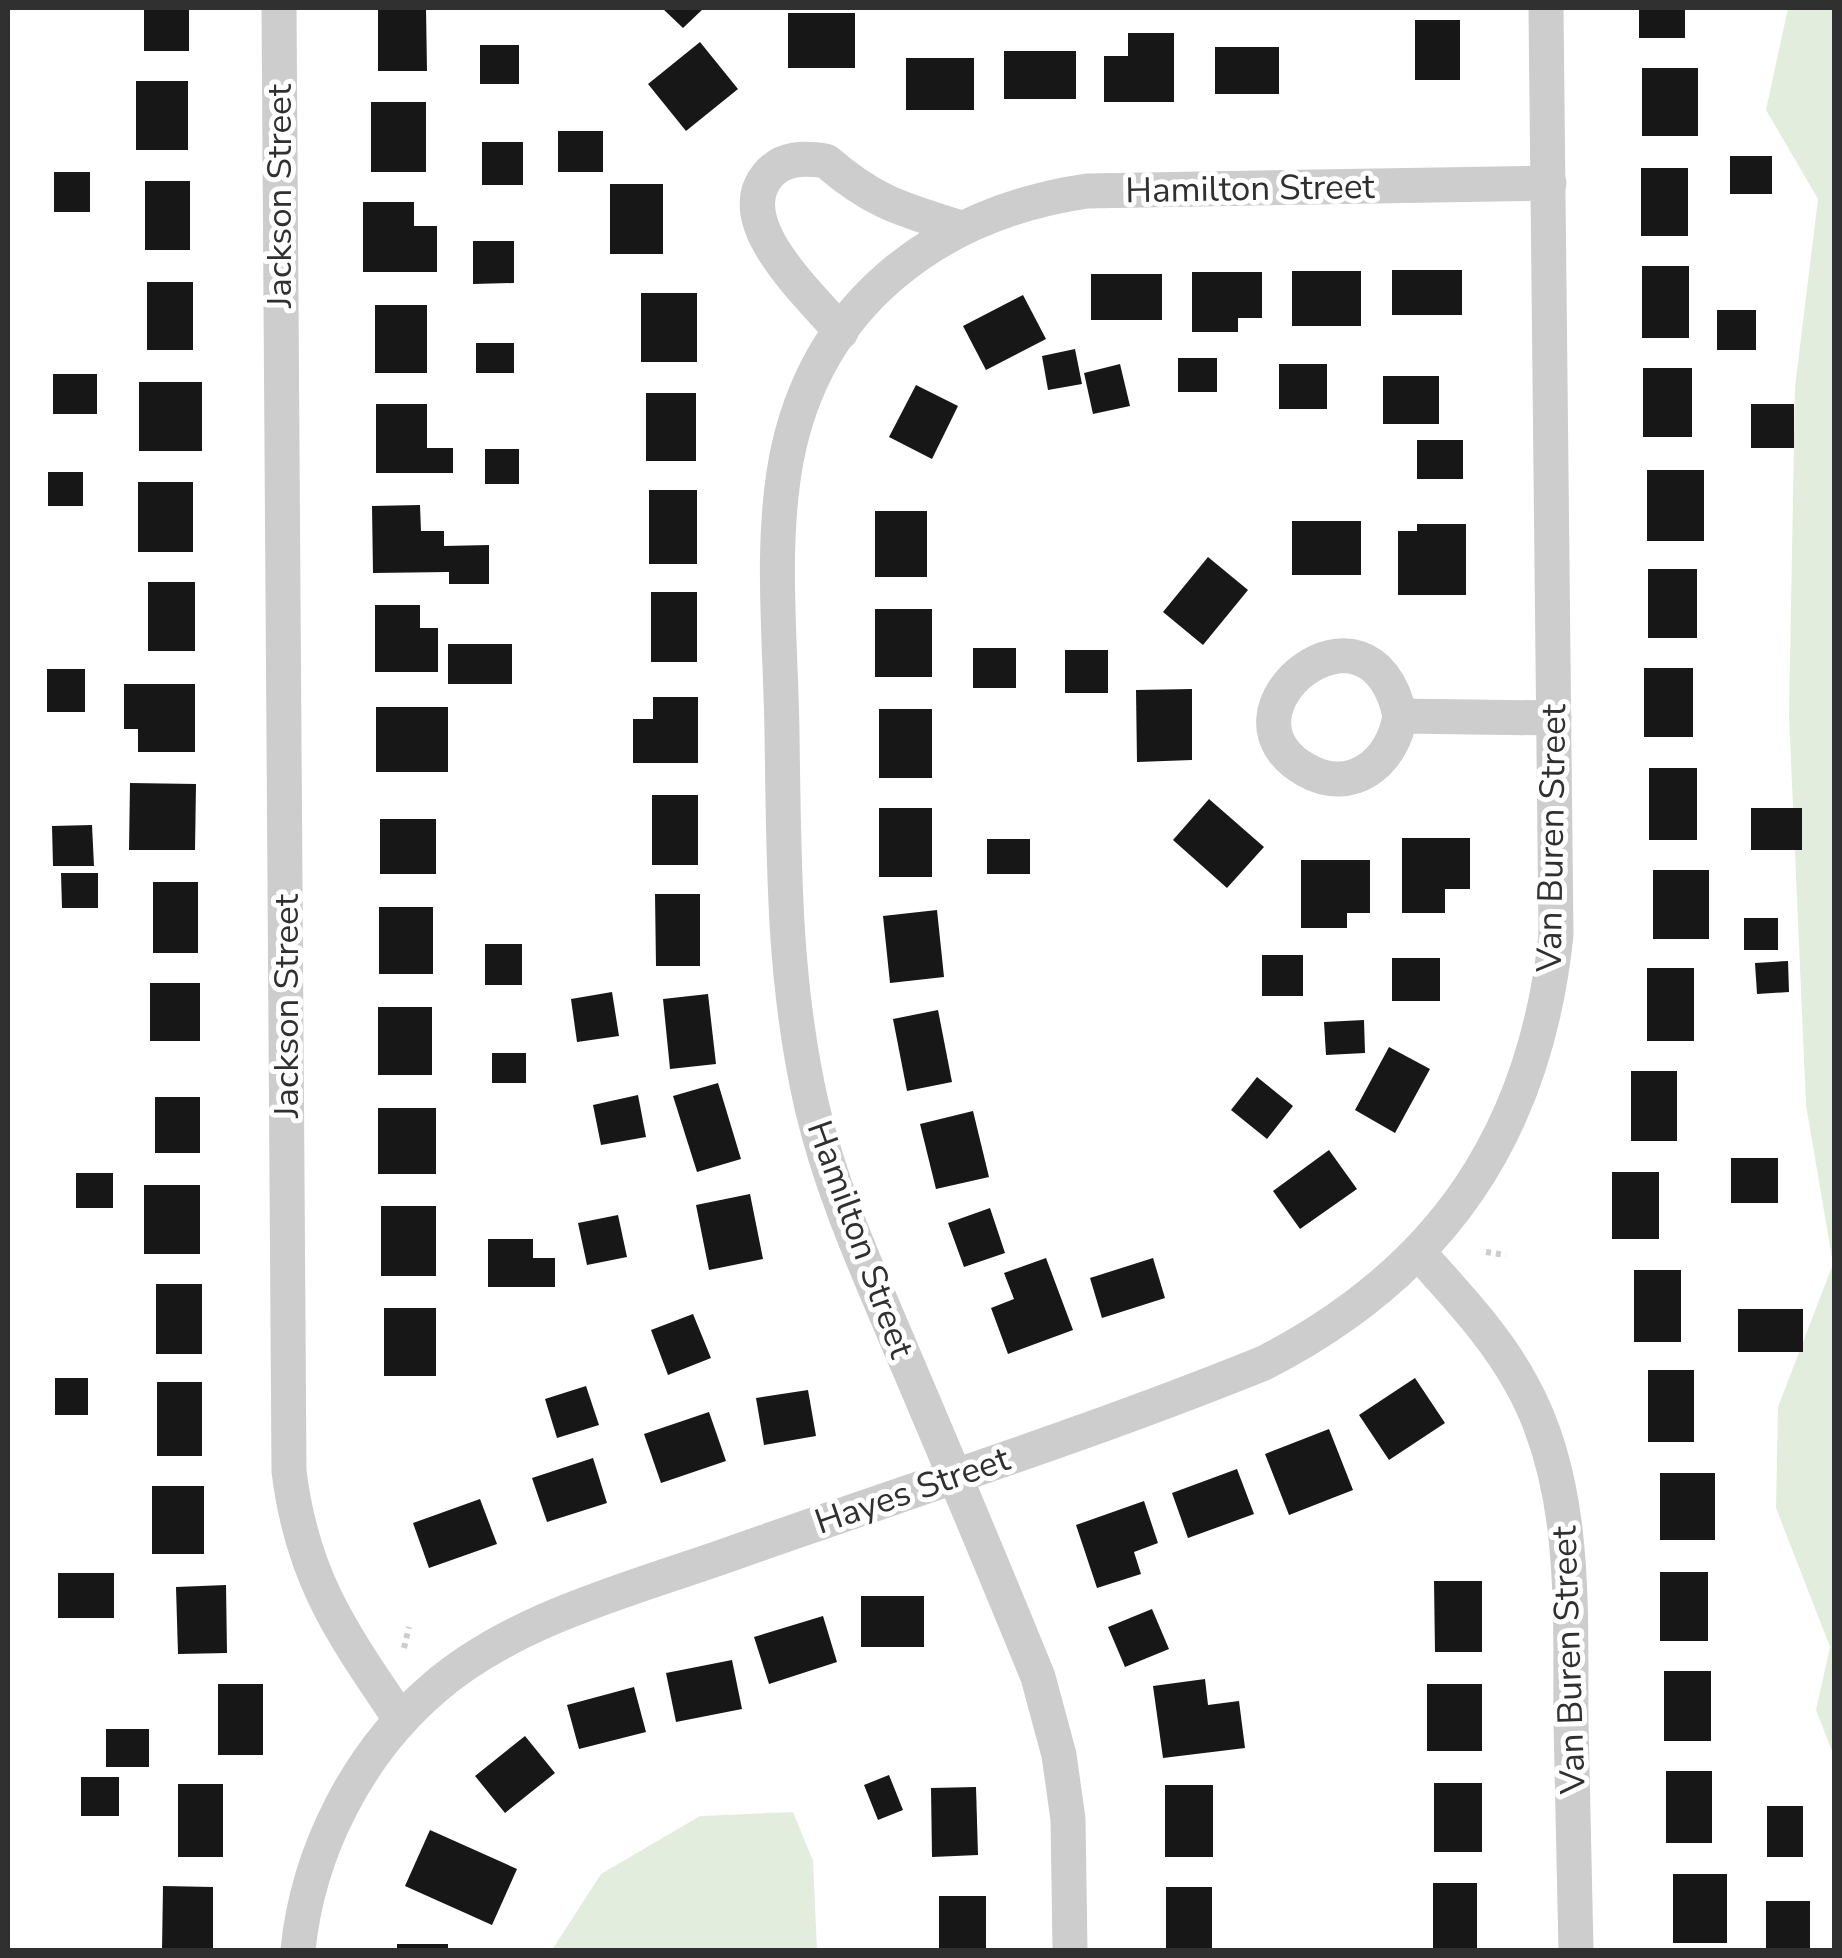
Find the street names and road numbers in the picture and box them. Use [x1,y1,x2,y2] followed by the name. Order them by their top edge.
[256,83,303,309] street label: Jackson Street
[1125,163,1376,214] street label: Hamilton Street
[1526,703,1577,973] street label: Van Buren Street
[263,893,310,1119] street label: Jackson Street
[796,1114,925,1365] street label: Hamilton Street
[809,1435,1016,1546] street label: Hayes Street
[1540,1524,1597,1796] street label: Van Buren Street

